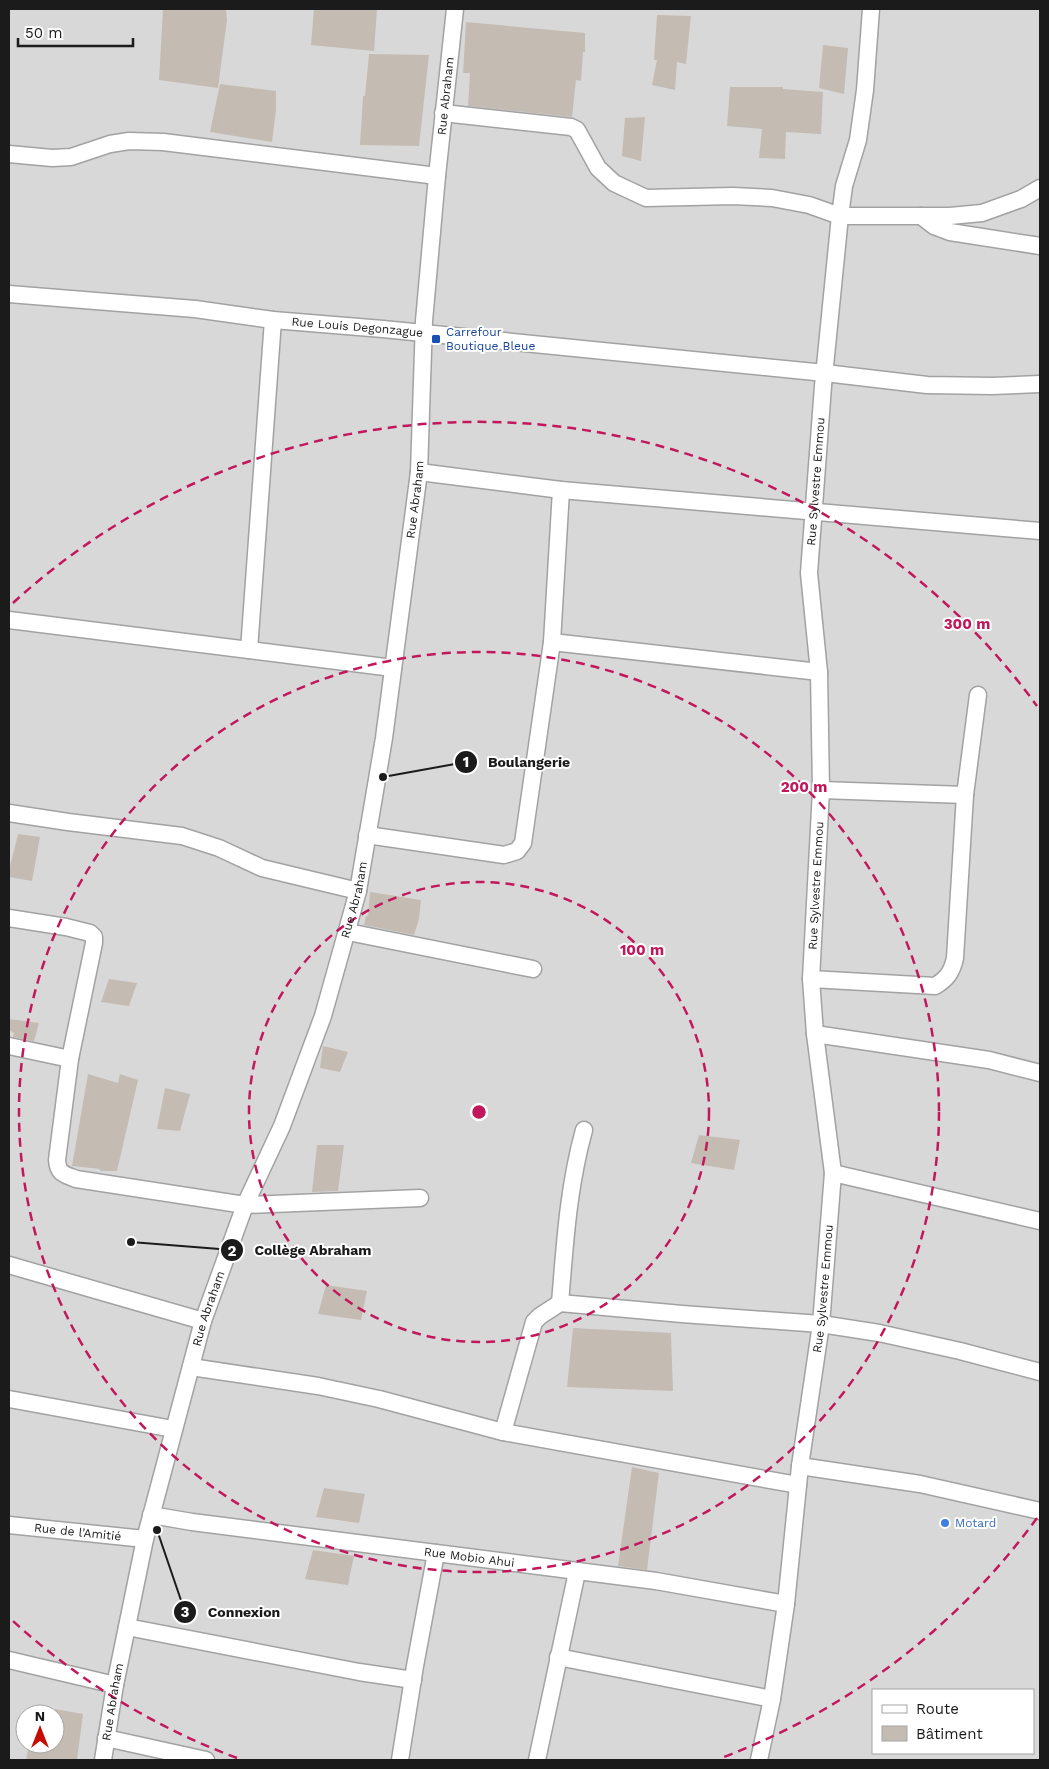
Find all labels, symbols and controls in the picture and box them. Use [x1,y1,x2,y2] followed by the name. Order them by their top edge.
[18,15,132,47] scale bar
[25,24,62,42] text: 50 m
[434,56,457,136] street label: Rue Abraham
[291,315,424,340] street label: Rue Louis Degonzague
[446,325,535,353] place label: Carrefour Boutique Bleue
[430,333,442,345] marker: Carrefour Boutique Bleue
[804,417,828,546] street label: Rue Sylvestre Emmou
[403,460,426,539] street label: Rue Abraham
[944,615,990,633] text: 300 m
[453,748,580,777] callout: Boulangerie
[463,753,469,771] text: 1
[488,754,570,770] text: Boulangerie
[781,778,827,796] text: 200 m
[806,821,826,950] street label: Rue Sylvestre Emmou
[338,860,370,940] street label: Rue Abraham
[620,941,664,959] text: 100 m
[470,1103,488,1121] centre of rings
[810,1224,836,1354] street label: Rue Sylvestre Emmou
[219,1236,382,1265] callout: Collège Abraham
[228,1242,237,1260] text: 2
[254,1242,372,1258] text: Collège Abraham
[190,1269,228,1348] street label: Rue Abraham
[955,1516,996,1530] place label: Motard
[939,1517,951,1529] marker: Motard
[33,1521,122,1544] street label: Rue de l'Amitié
[423,1545,515,1570] street label: Rue Mobio Ahui
[173,1598,290,1627] callout: Connexion
[181,1603,190,1621] text: 3
[208,1604,280,1620] text: Connexion
[99,1662,126,1742] street label: Rue Abraham
[872,1689,1034,1754] legend
[916,1700,959,1718] text: Route
[15,1704,65,1754] north arrow
[35,1708,45,1724] text: N
[916,1725,983,1743] text: Bâtiment

